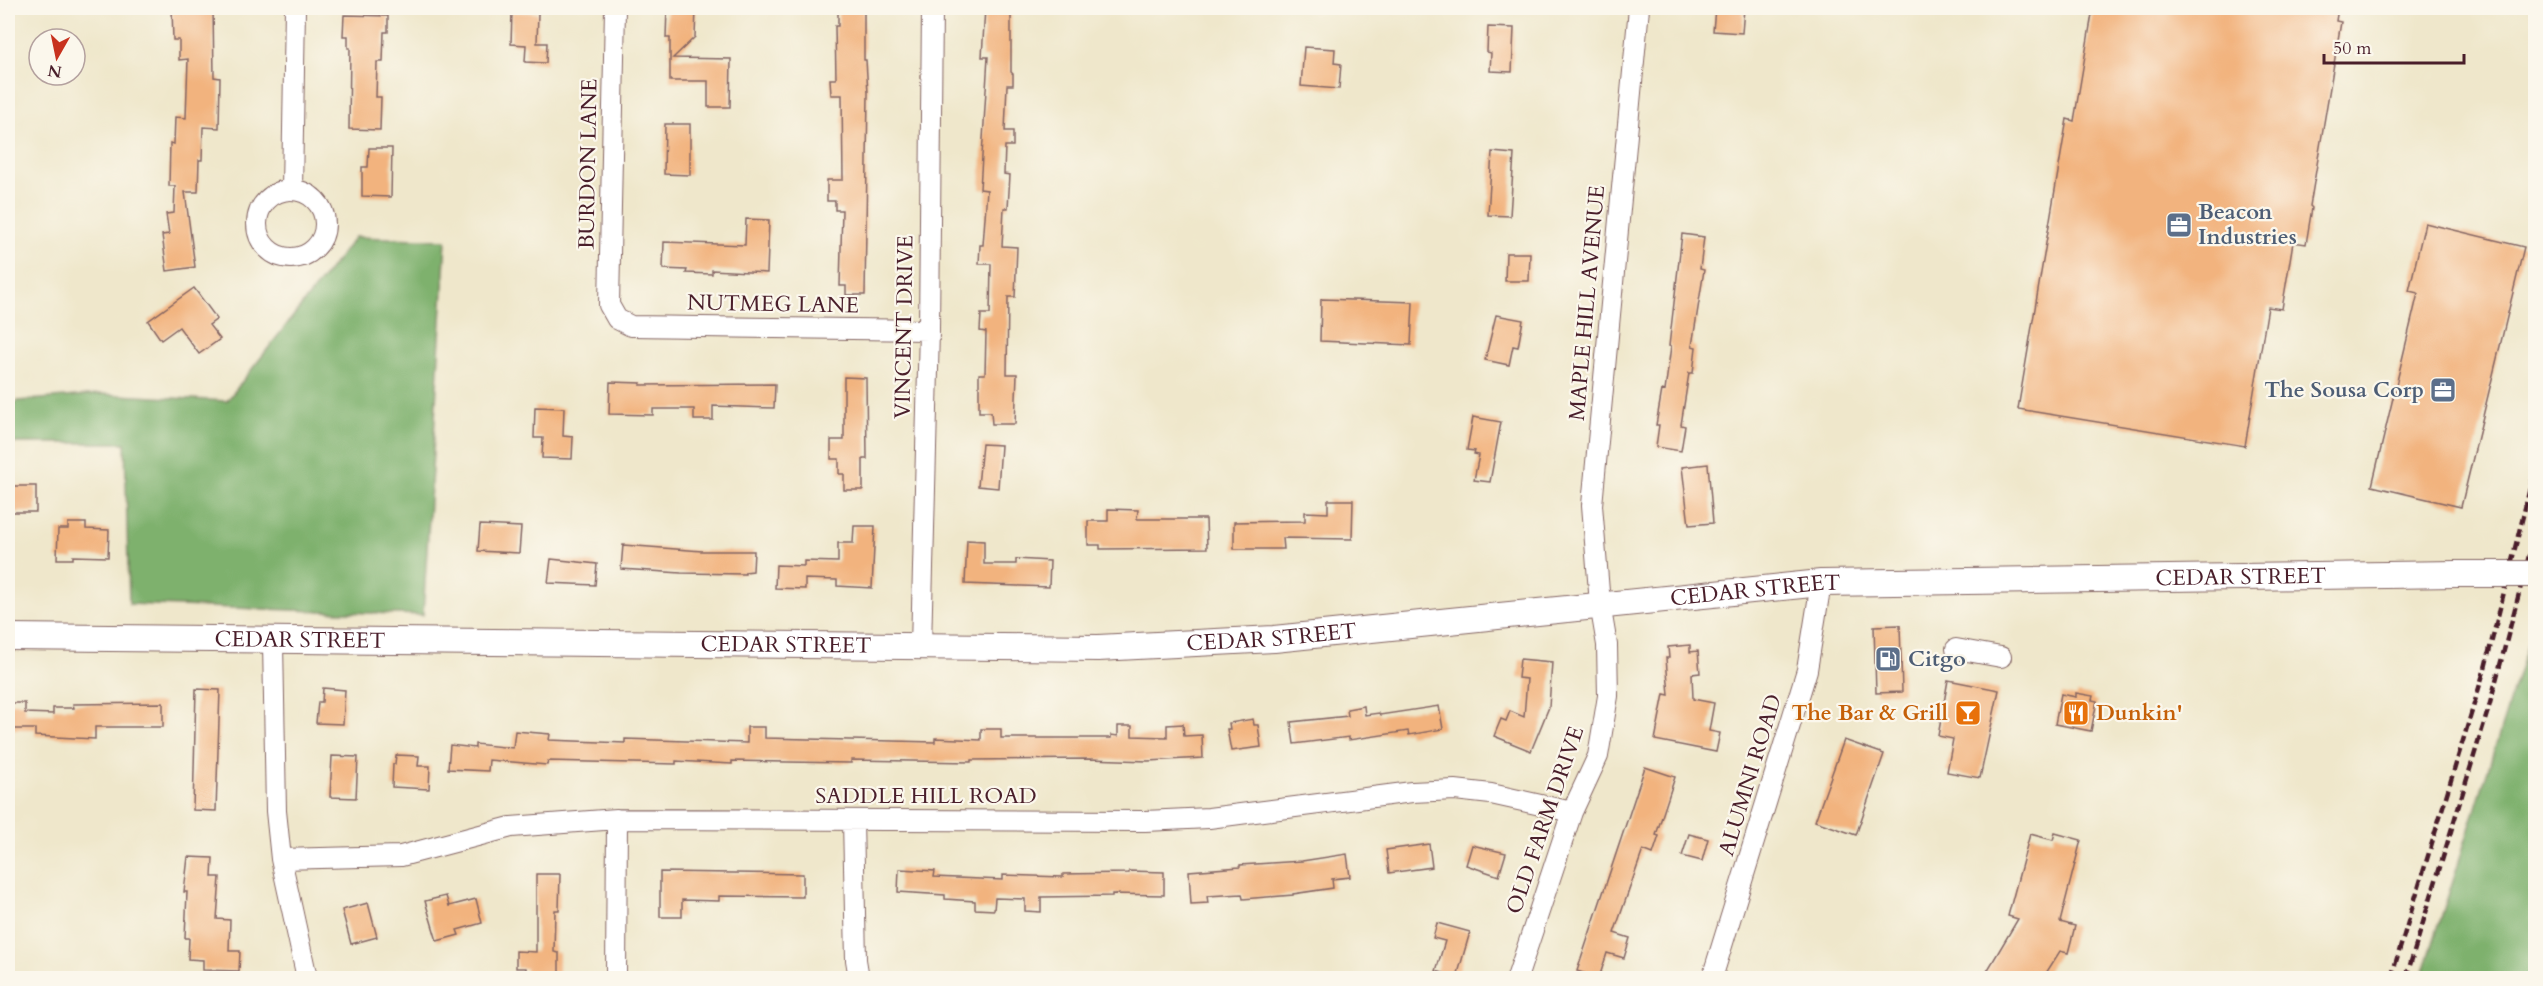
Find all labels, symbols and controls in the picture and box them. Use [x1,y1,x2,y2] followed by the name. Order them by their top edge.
[27,27,87,87] north arrow
[2324,27,2464,65] scale bar
[2333,36,2372,61] text: 50 m
[46,59,63,83] text: N
[572,78,604,250] street label: BURDON LANE
[1562,184,1612,422] street label: MAPLE HILL AVENUE
[2198,197,2297,252] place label: Beacon Industries
[2164,210,2194,240] office icon: Beacon Industries
[887,235,921,419] street label: VINCENT DRIVE
[687,288,859,320] street label: NUTMEG LANE
[2264,375,2424,405] place label: The Sousa Corp
[2428,375,2458,405] office icon: The Sousa Corp
[2155,561,2326,593] street label: CEDAR STREET
[1669,568,1840,613] street label: CEDAR STREET
[1186,616,1358,658] street label: CEDAR STREET
[214,624,386,656] street label: CEDAR STREET
[700,629,872,661] street label: CEDAR STREET
[1873,644,1903,674] fuel station icon: Citgo
[1908,644,1966,674] place label: Citgo
[1711,690,1789,860] street label: ALUMNI ROAD
[1791,698,1949,728] place label: The Bar & Grill
[1953,698,1983,728] bar icon: The Bar & Grill
[2061,698,2091,728] restaurant icon: Dunkin'
[2096,698,2182,728] place label: Dunkin'
[1499,722,1591,918] street label: OLD FARM DRIVE
[815,781,1037,811] street label: SADDLE HILL ROAD

